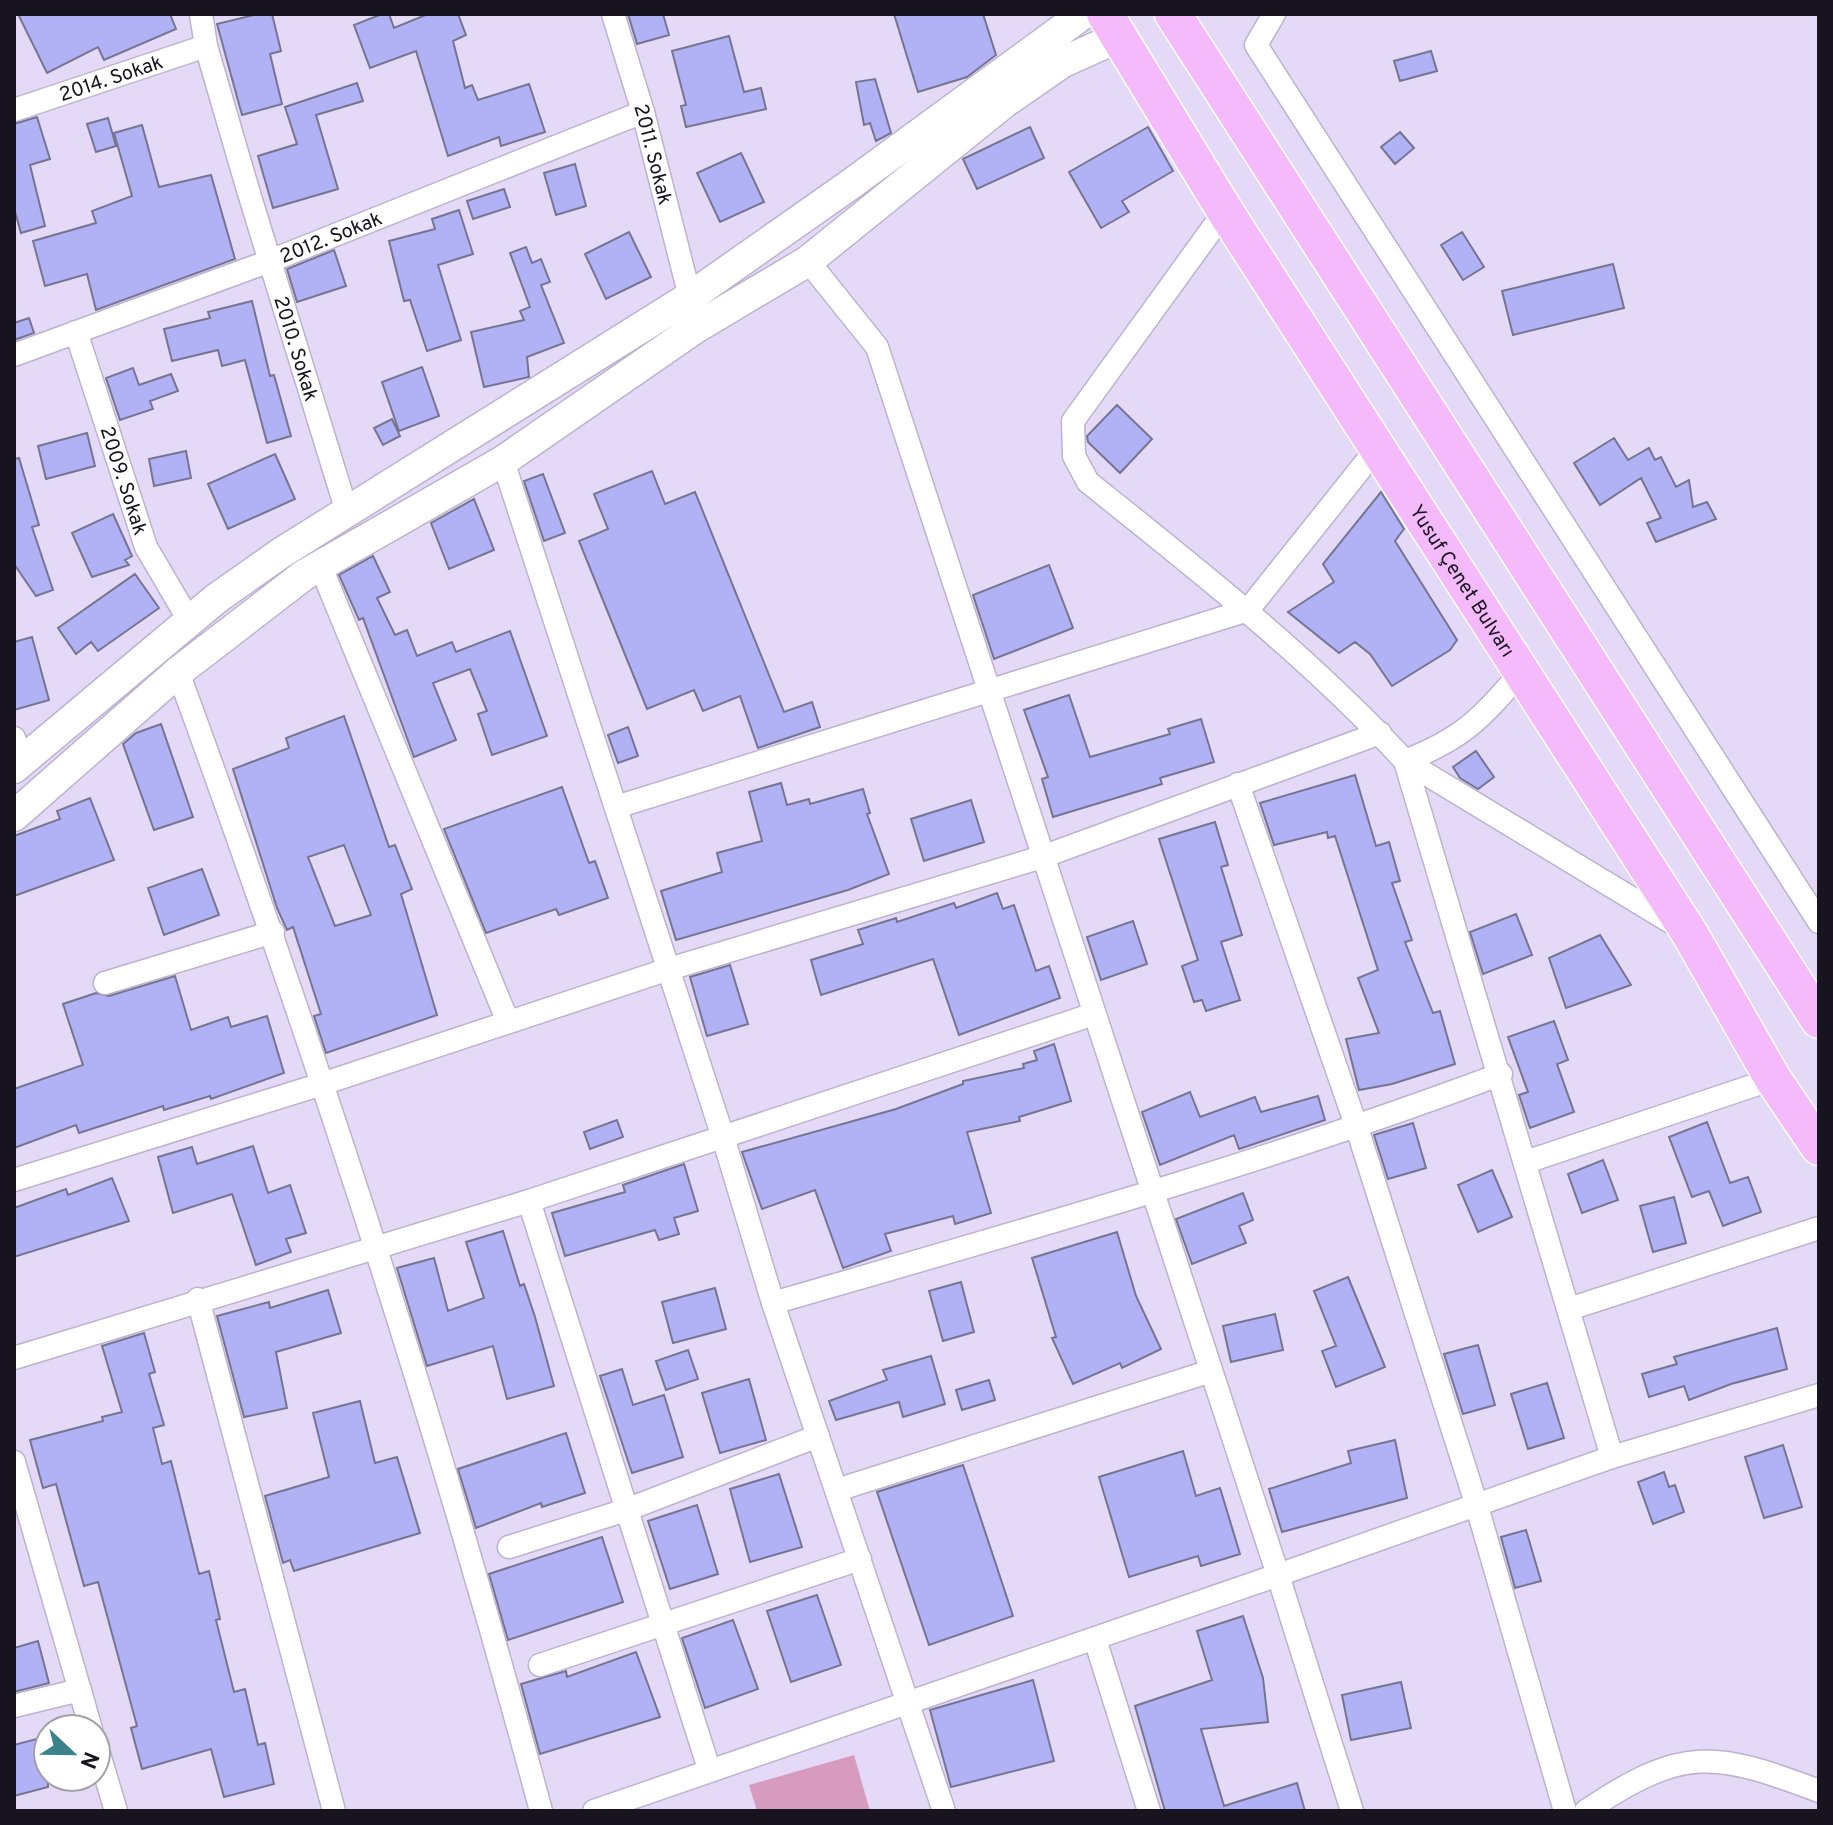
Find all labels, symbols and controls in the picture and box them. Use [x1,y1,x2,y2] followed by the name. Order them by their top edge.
[56,50,167,109] street label: 2014. Sokak
[626,101,677,208] street label: 2011. Sokak
[276,207,386,271] street label: 2012. Sokak
[266,293,323,405] street label: 2010. Sokak
[93,423,152,539] street label: 2009. Sokak
[1402,501,1520,663] street label: Yusuf Çenet Bulvarı
[32,1713,112,1793] north arrow
[73,1747,104,1772] text: N

